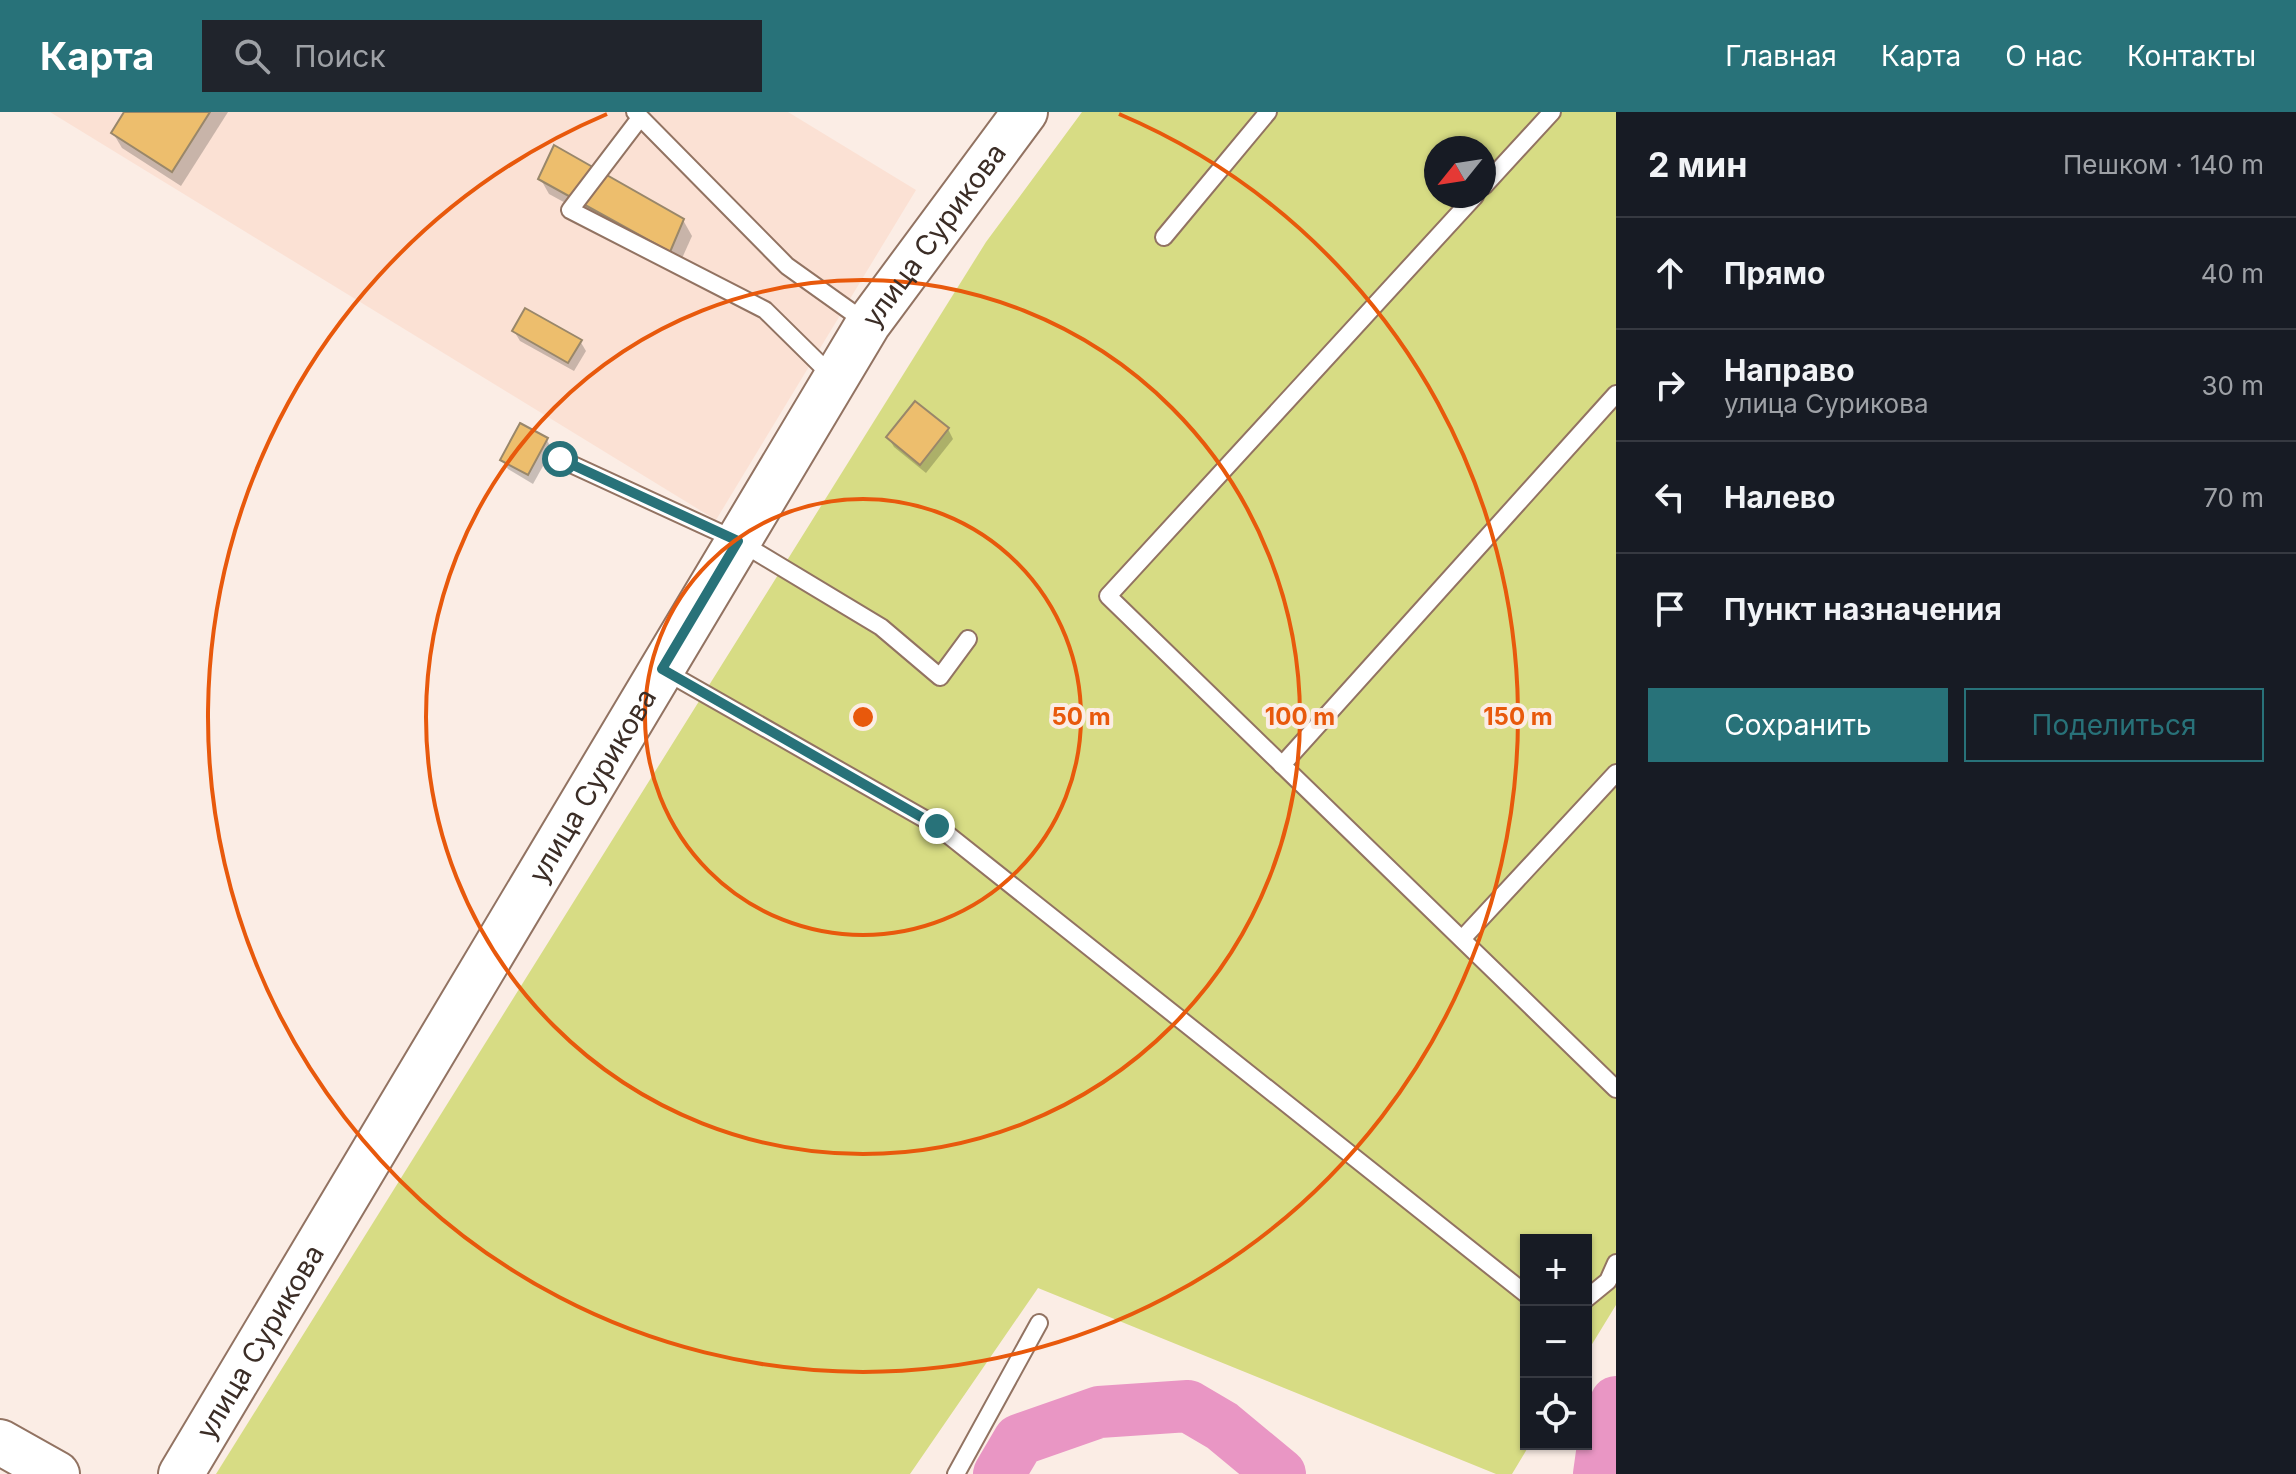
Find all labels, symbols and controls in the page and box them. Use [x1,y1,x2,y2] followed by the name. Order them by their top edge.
[202,20,762,92] search box
[40,33,154,79] text: Карта
[230,34,274,78] icon: search
[294,38,386,74] text: Поиск
[1725,39,1837,73] text: Главная
[1881,39,1961,73] text: Карта
[2005,39,2083,73] text: О нас
[2127,39,2256,73] text: Контакты
[1424,136,1496,208] north arrow
[854,137,1013,334] street label: улица Сурикова
[1648,144,1747,185] text: 2 мин
[2063,149,2264,180] text: Пешком · 140 m
[1648,251,1692,295] icon: ahead
[1724,255,1825,291] text: Прямо
[2201,258,2264,289] text: 40 m
[1724,352,1855,388] text: Направо
[1648,363,1692,407] icon: right
[2201,370,2264,401] text: 30 m
[1724,388,1928,419] text: улица Сурикова
[542,441,578,477] route start
[1648,475,1692,519] icon: left
[1724,479,1836,515] text: Налево
[2203,482,2264,513] text: 70 m
[1648,587,1692,631] icon: arrive
[1724,591,2002,627] text: Пункт назначения
[521,682,663,889] street label: улица Сурикова
[1648,688,1948,762] button: Сохранить
[1964,688,2264,762] button: Поделиться
[1051,702,1111,731] text: 50 m
[1265,702,1335,731] text: 100 m
[1483,702,1553,731] text: 150 m
[849,703,877,731] centre of rings
[919,808,955,844] route end
[1520,1234,1592,1450] map controls
[1520,1234,1592,1306] button: +
[189,1239,331,1445] street label: улица Сурикова
[1520,1306,1592,1378] button: −
[1520,1378,1592,1450] button: locate

